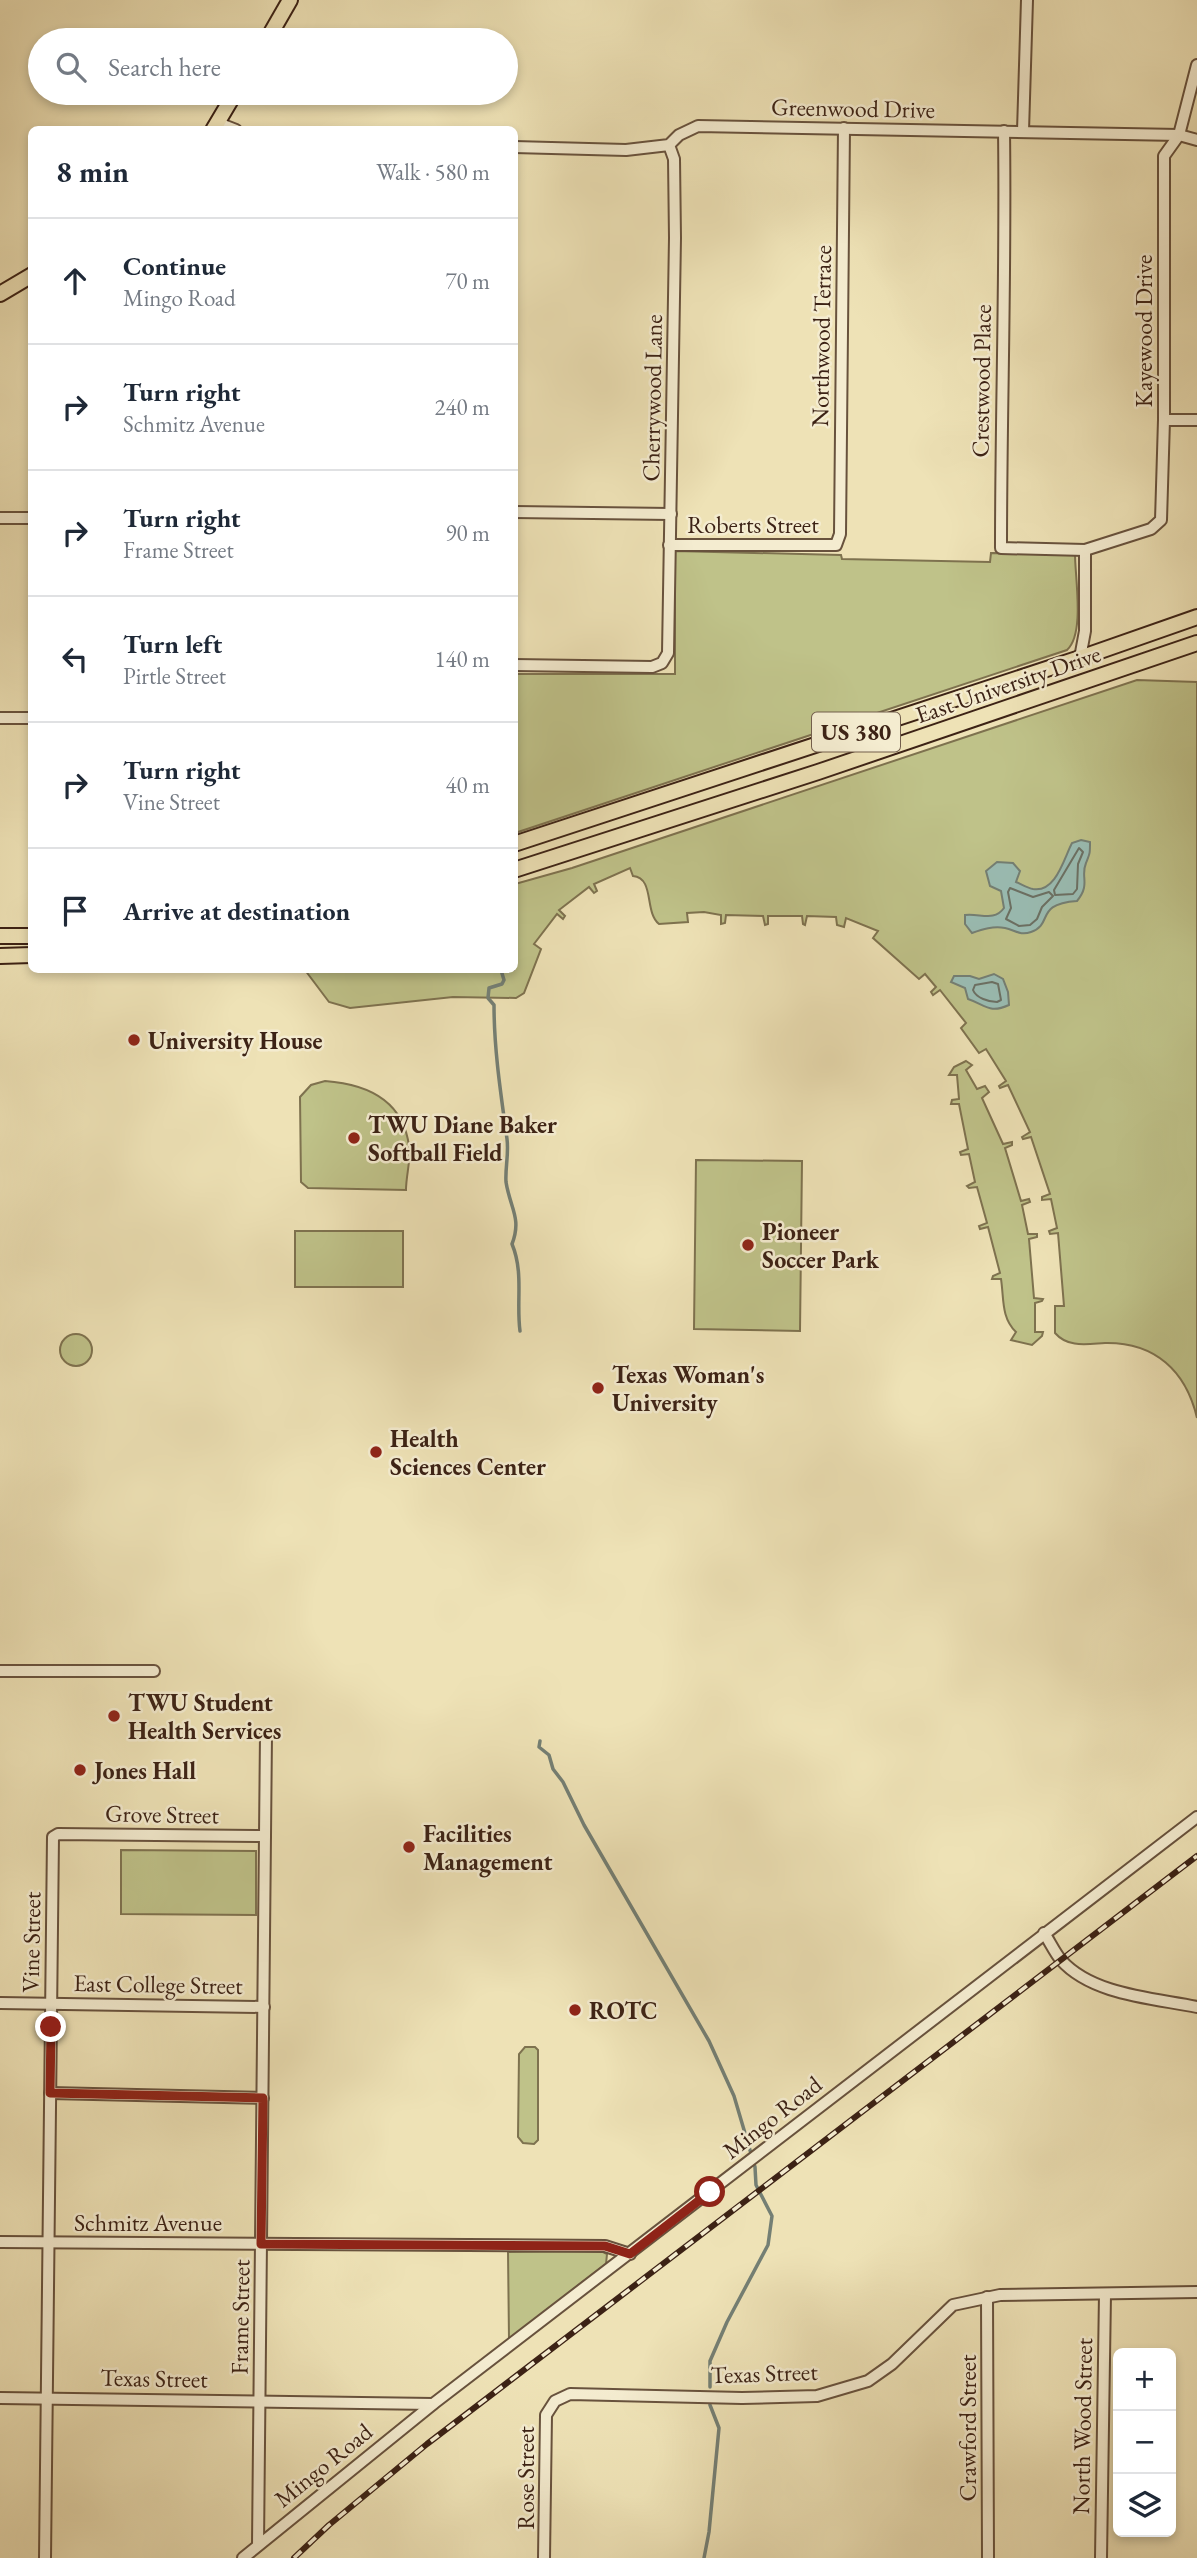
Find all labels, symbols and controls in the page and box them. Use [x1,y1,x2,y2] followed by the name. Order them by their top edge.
[28,28,518,105] search box
[52,48,90,86] icon: search
[108,50,221,84] text: Search here
[771,91,935,125] street label: Greenwood Drive
[56,152,129,191] text: 8 min
[376,157,490,187] text: Walk · 580 m
[804,245,838,427] street label: Northwood Terrace
[123,249,226,283] text: Continue
[1128,255,1159,407] street label: Kayewood Drive
[56,262,94,300] icon: ahead
[445,266,490,296] text: 70 m
[123,283,236,313] text: Mingo Road
[964,304,998,458] street label: Crestwood Place
[635,314,669,482] street label: Cherrywood Lane
[123,375,241,409] text: Turn right
[56,388,94,426] icon: right
[434,392,490,422] text: 240 m
[123,409,265,439] text: Schmitz Avenue
[123,501,241,535] text: Turn right
[687,509,819,540] street label: Roberts Street
[56,514,94,552] icon: right
[445,518,490,548] text: 90 m
[123,535,234,565] text: Frame Street
[123,627,222,661] text: Turn left
[911,638,1105,730] street label: East University Drive
[56,640,94,678] icon: left
[434,644,490,674] text: 140 m
[123,661,226,691] text: Pirtle Street
[812,712,900,752] road number: US 380
[123,753,241,787] text: Turn right
[56,766,94,804] icon: right
[445,770,490,800] text: 40 m
[123,787,220,817] text: Vine Street
[56,892,94,930] icon: arrive
[123,894,350,928] text: Arrive at destination
[148,1025,323,1057] place label: University House
[126,1032,142,1048] marker: University House
[368,1109,557,1168] place label: TWU Diane Baker Softball Field
[346,1130,362,1146] marker: TWU Diane Baker Softball Field
[762,1216,880,1275] place label: Pioneer Soccer Park
[740,1237,756,1253] marker: Pioneer Soccer Park
[612,1359,764,1419] place label: Texas Woman's University
[590,1380,606,1396] marker: Texas Woman's University
[390,1423,546,1482] place label: Health Sciences Center
[368,1444,384,1460] marker: Health Sciences Center
[128,1687,282,1746] place label: TWU Student Health Services
[106,1708,122,1724] marker: TWU Student Health Services
[92,1755,196,1786] place label: Jones Hall
[72,1762,88,1778] marker: Jones Hall
[105,1798,220,1830] street label: Grove Street
[423,1818,553,1878] place label: Facilities Management
[401,1839,417,1855] marker: Facilities Management
[15,1891,47,1993] street label: Vine Street
[73,1967,243,2001] street label: East College Street
[589,1995,658,2026] place label: ROTC
[567,2002,583,2018] marker: ROTC
[35,2011,66,2042] route end
[716,2068,829,2165] street label: Mingo Road
[694,2176,725,2207] route start
[74,2207,222,2238] street label: Schmitz Avenue
[223,2259,257,2375] street label: Frame Street
[1065,2337,1099,2515] street label: North Wood Street
[1113,2348,1176,2537] map controls
[1113,2348,1176,2411] button: +
[952,2354,983,2502] street label: Crawford Street
[710,2356,819,2390] street label: Texas Street
[100,2362,208,2394] street label: Texas Street
[1113,2411,1176,2474] button: −
[268,2415,379,2514] street label: Mingo Road
[510,2426,541,2530] street label: Rose Street
[1113,2474,1176,2537] button: layers

